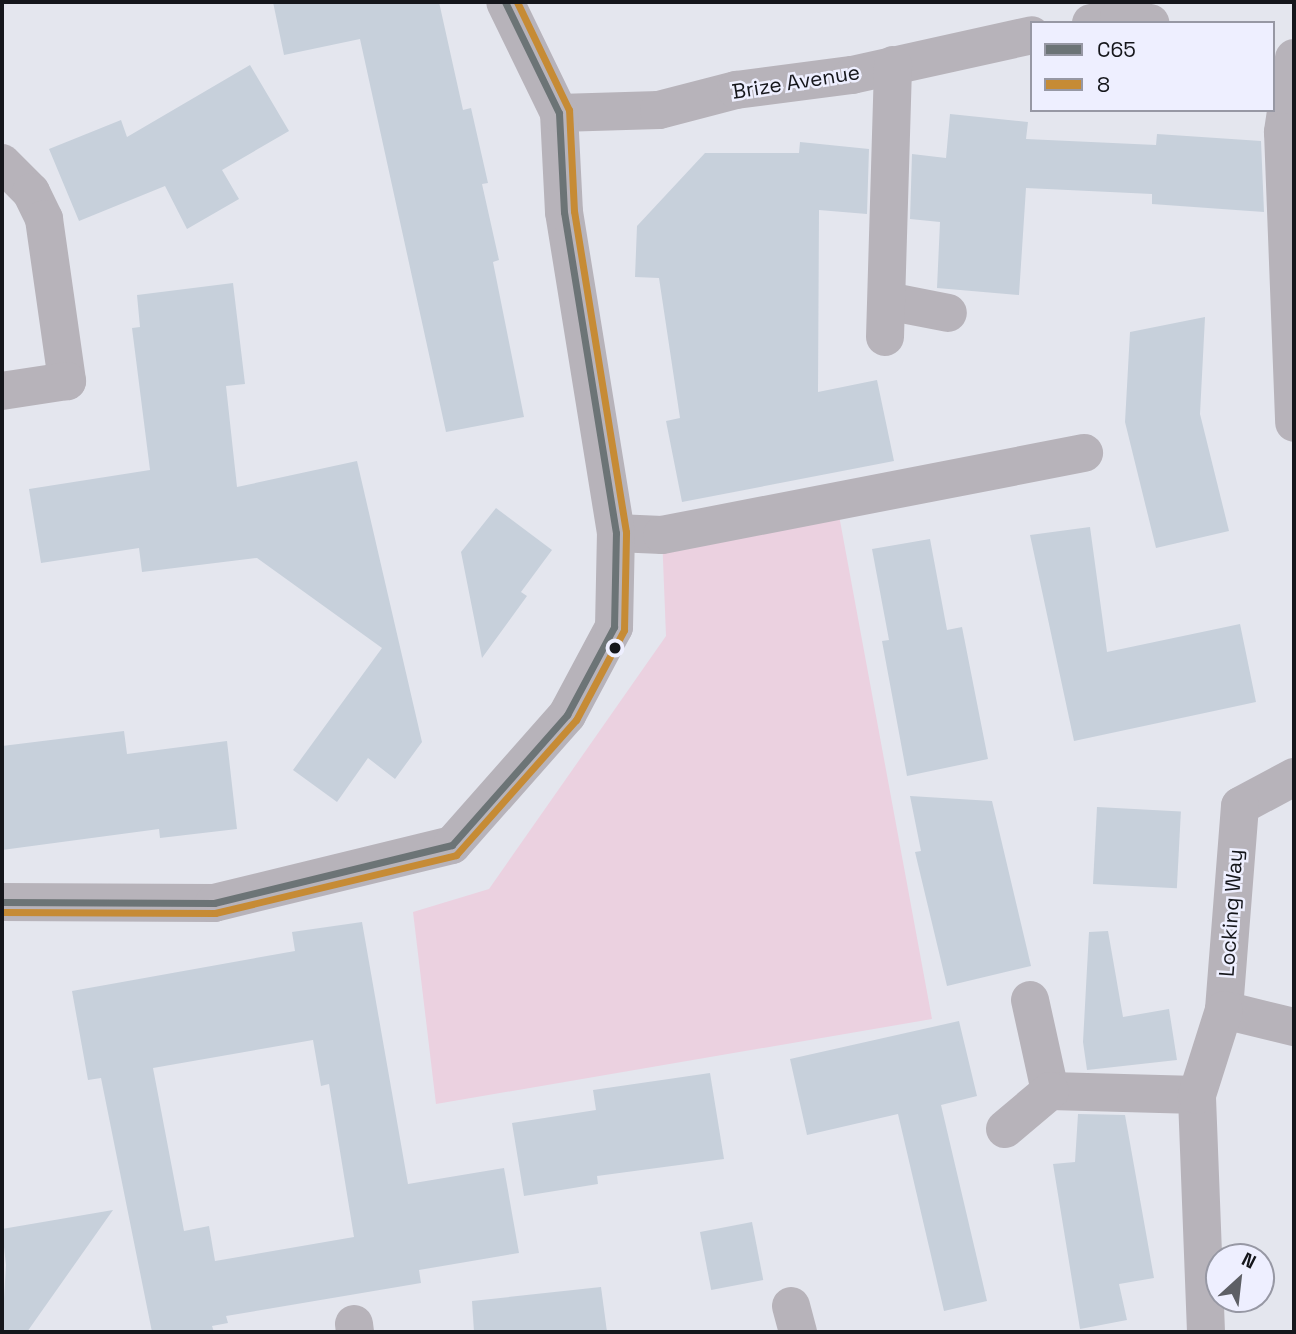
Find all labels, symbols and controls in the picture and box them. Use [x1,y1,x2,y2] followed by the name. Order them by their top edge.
[1030,21,1275,112] legend
[1097,36,1136,63] text: C65
[730,59,862,105] street label: Brize Avenue
[1097,71,1110,98] text: 8
[608,641,622,655] unlabelled marker
[1214,848,1248,978] street label: Locking Way
[1205,1243,1275,1313] north arrow
[1237,1247,1260,1275] text: N

